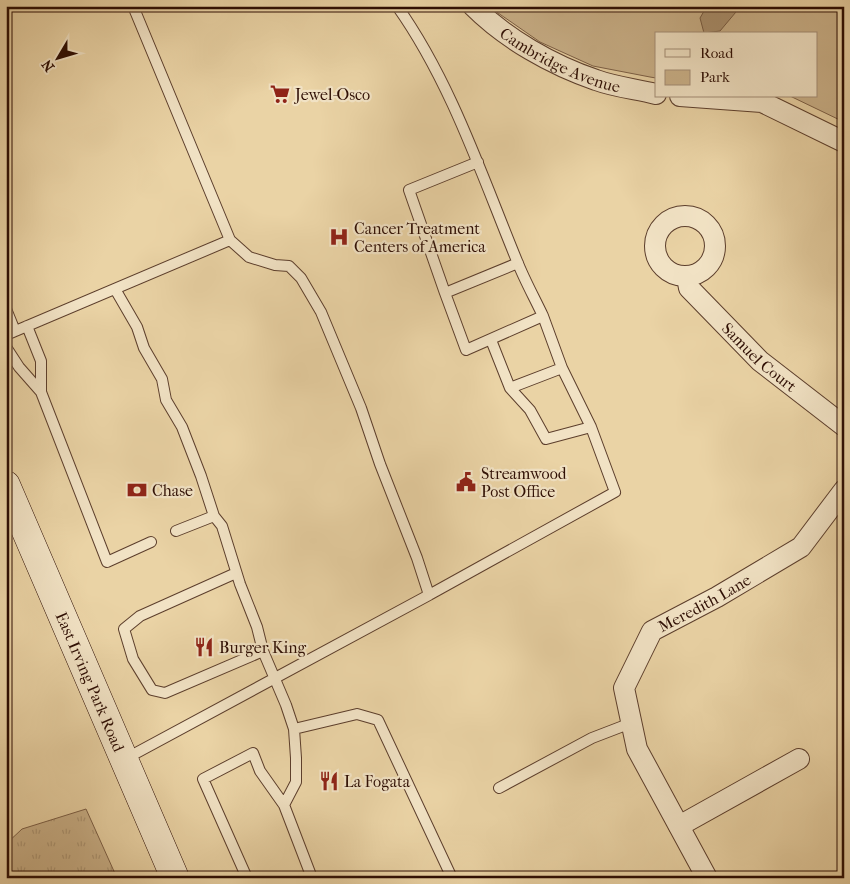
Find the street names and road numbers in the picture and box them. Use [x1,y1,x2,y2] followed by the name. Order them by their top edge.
[496,24,622,96] street label: Cambridge Avenue
[718,319,801,396] street label: Samuel Court
[655,570,754,636] street label: Meredith Lane
[52,609,129,755] street label: East Irving Park Road

